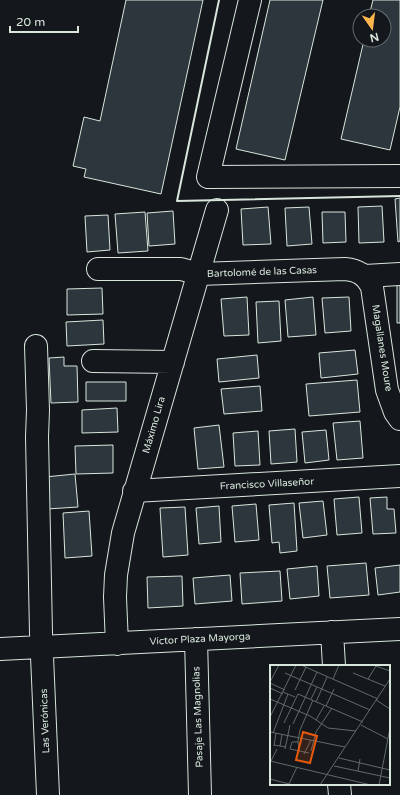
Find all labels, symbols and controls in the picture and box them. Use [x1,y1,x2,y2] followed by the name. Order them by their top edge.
[10,8,78,34] scale bar
[352,8,392,48] north arrow
[16,15,45,29] text: 20 m
[368,30,380,45] text: N
[207,264,317,280] street label: Bartolomé de las Casas
[369,304,395,393] street label: Magallanes Moure
[140,395,168,455] street label: Máximo Lira
[220,476,315,492] street label: Francisco Villaseñor
[149,630,251,648] street label: Víctor Plaza Mayorga
[270,665,390,785] inset map
[190,666,206,768] street label: Pasaje Las Magnolias
[38,688,52,754] street label: Las Verónicas

